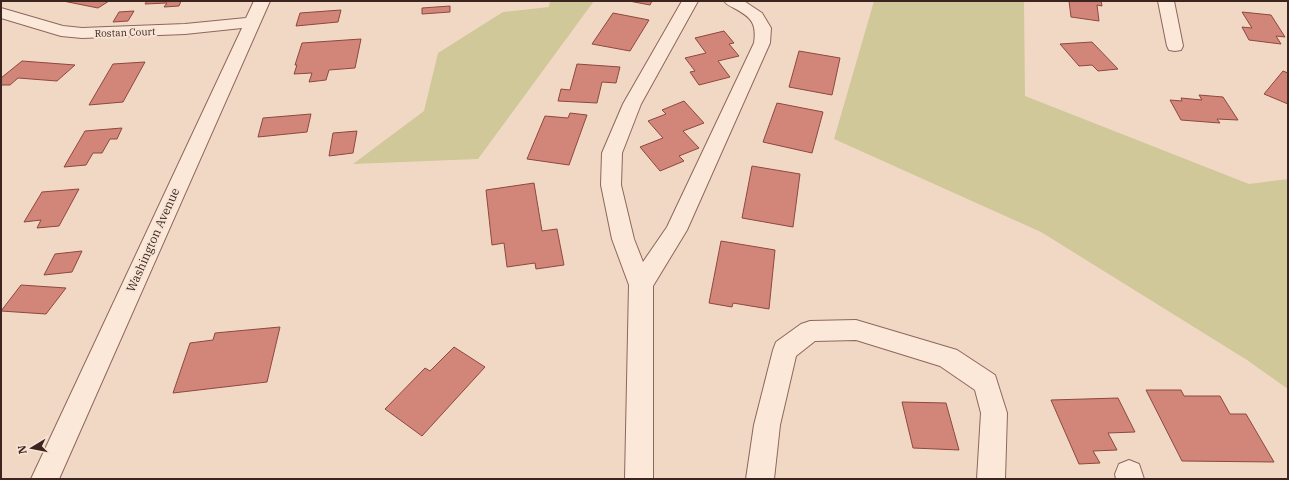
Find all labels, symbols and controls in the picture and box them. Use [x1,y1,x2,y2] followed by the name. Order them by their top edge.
[94,25,156,40] street label: Rostan Court
[123,185,182,294] street label: Washington Avenue
[12,428,52,468] north arrow
[14,444,30,455] text: N

